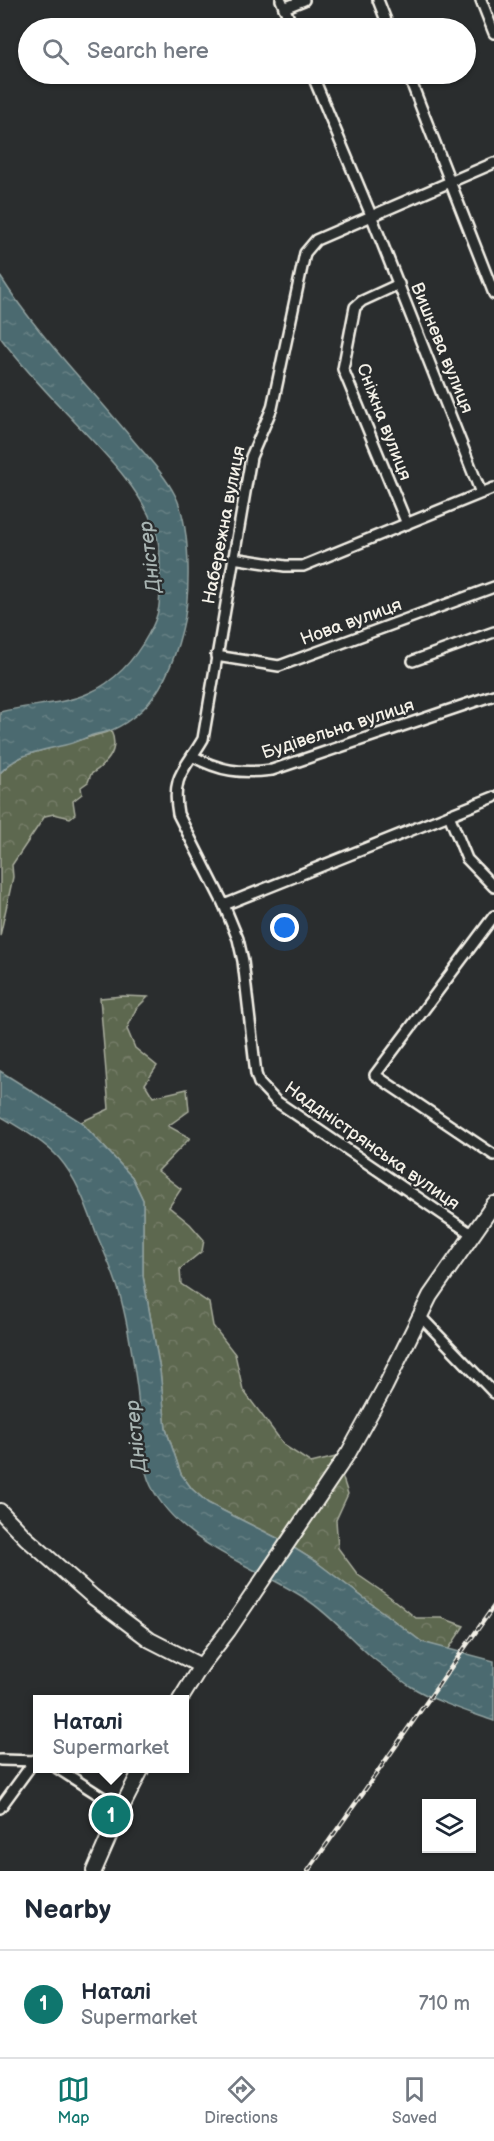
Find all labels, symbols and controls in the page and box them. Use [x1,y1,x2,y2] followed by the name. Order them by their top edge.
[18,18,476,84] search box
[39,35,72,68] icon: search
[87,38,209,65] text: Search here
[406,280,478,416] street label: Вишнева вулиця
[352,361,416,483] street label: Сніжна вулиця
[198,444,250,606] street label: Набережна вулиця
[134,520,167,596] water label: Дністер
[297,594,405,650] street label: Нова вулиця
[259,694,417,764] street label: Будівельна вулиця
[270,913,299,942] your location
[280,1077,464,1215] street label: Наддністрянська вулиця
[120,1399,152,1475] water label: Дністер
[33,1695,189,1773] popup
[53,1709,123,1736] text: Наталi
[53,1736,169,1760] text: Supermarket
[92,1792,130,1838] pin: 1
[422,1799,476,1853] map controls
[422,1799,476,1853] button: layers
[24,1895,111,1926] text: Nearby
[81,1979,151,2006] text: Наталi
[39,1992,48,2016] text: 1
[419,1992,470,2016] text: 710 m
[81,2006,197,2030] text: Supermarket
[57,2073,90,2128] tab: Map
[204,2073,278,2128] tab: Directions
[392,2073,437,2128] tab: Saved

